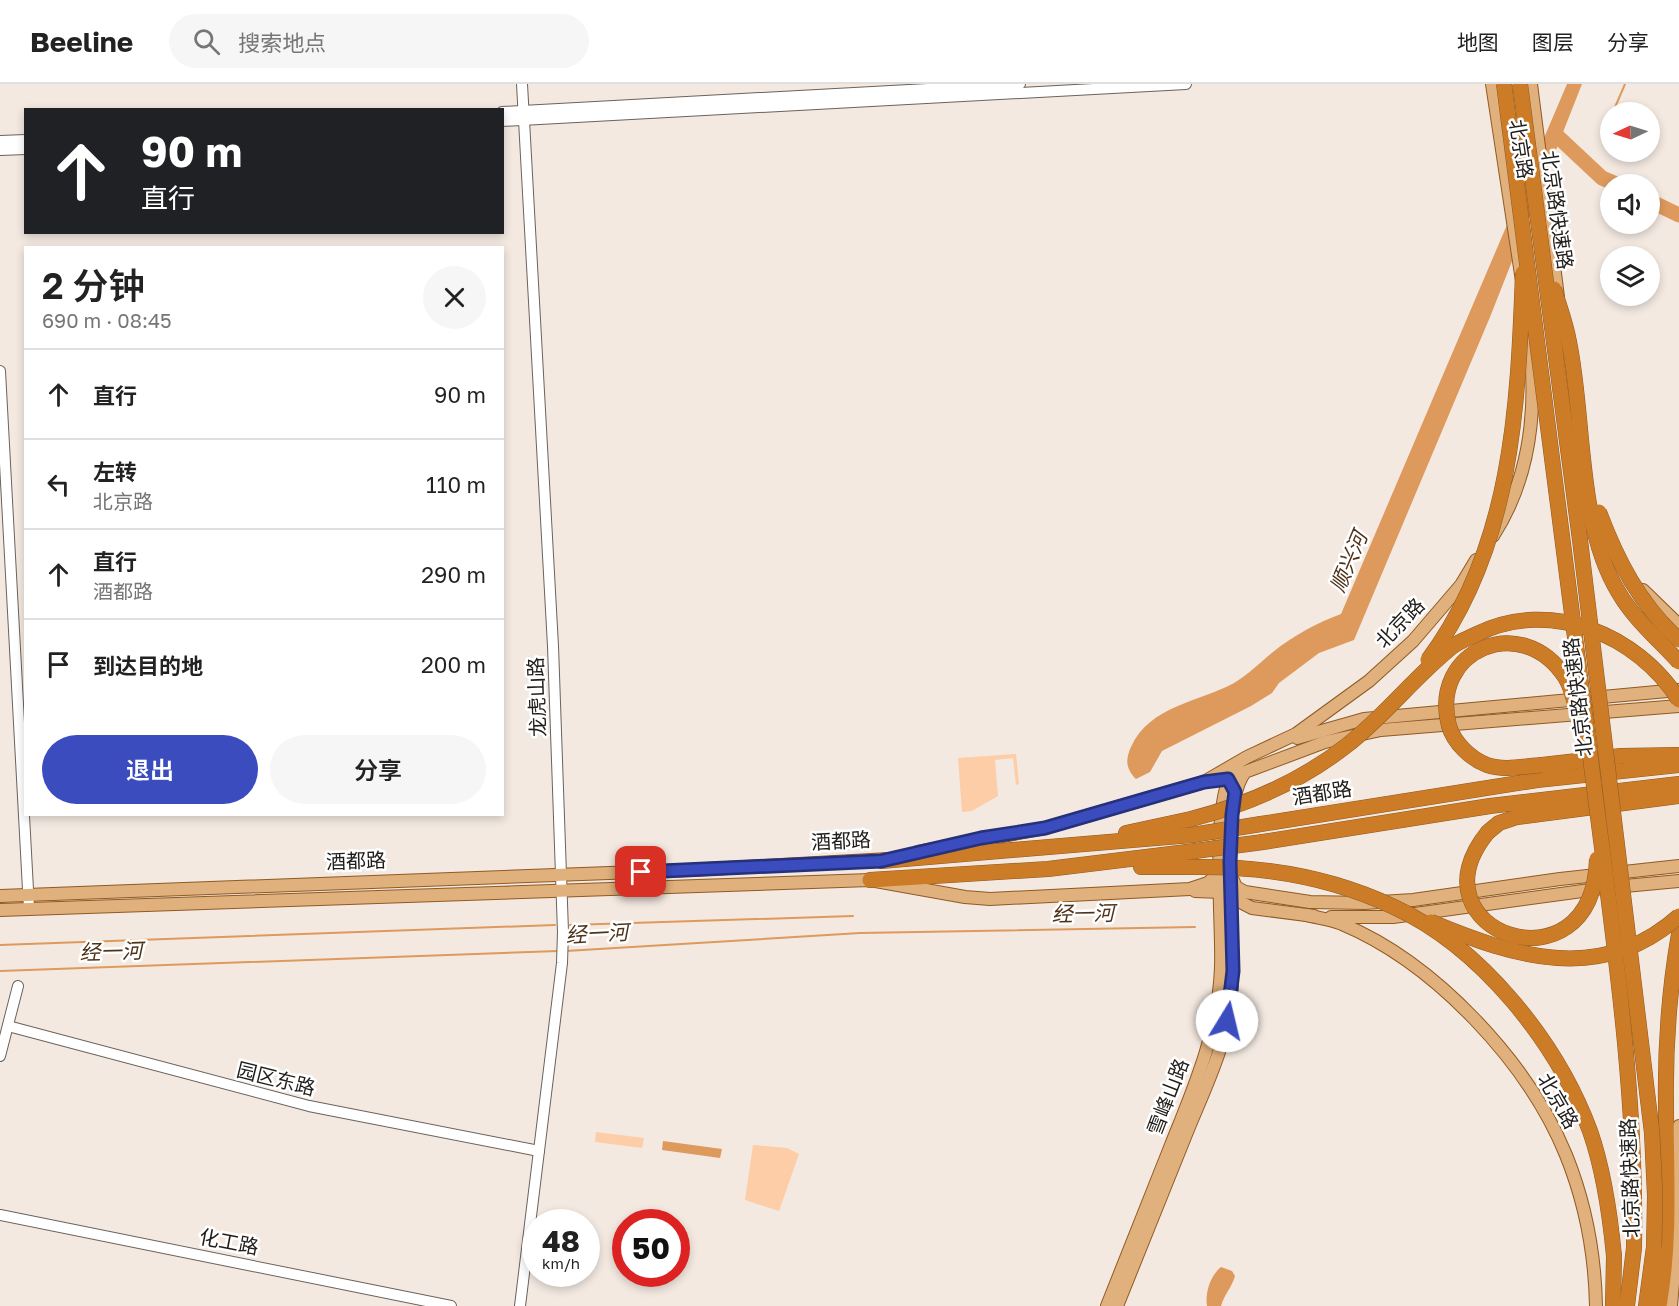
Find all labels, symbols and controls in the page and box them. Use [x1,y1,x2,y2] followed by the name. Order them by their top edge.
[169,14,589,68] search box
[30,25,133,58] text: Beeline
[190,25,223,58] icon: search
[238,29,326,56] text: 搜索地点
[1457,29,1499,55] text: 地图
[1532,29,1574,55] text: 图层
[1607,29,1649,55] text: 分享
[1600,102,1660,162] north arrow
[1600,102,1660,306] map controls
[1505,117,1539,180] street label: 北京路
[141,126,242,176] text: 90 m
[42,132,120,210] icon: ahead
[1538,149,1578,271] street label: 北京路快速路
[1600,174,1660,234] button: sound
[141,182,195,214] text: 直行
[1600,246,1660,306] button: layers
[42,264,145,307] text: 2 分钟
[423,266,486,329] button: close
[42,308,172,332] text: 690 m · 08:45
[42,378,75,411] icon: ahead
[434,381,486,408] text: 90 m
[93,382,137,409] text: 直行
[93,458,137,485] text: 左转
[42,468,75,501] icon: left
[426,471,486,498] text: 110 m
[93,489,153,513] text: 北京路
[1324,524,1374,596] water label: 顺兴河
[93,548,137,575] text: 直行
[42,558,75,591] icon: ahead
[421,561,486,588] text: 290 m
[93,579,153,603] text: 酒都路
[1370,592,1429,652] street label: 北京路
[1558,636,1596,758] street label: 北京路快速路
[42,648,75,681] icon: arrive
[421,651,486,678] text: 200 m
[93,652,203,679] text: 到达目的地
[523,657,549,737] street label: 龙虎山路
[42,735,258,804] button: 退出
[270,735,486,804] button: 分享
[1290,775,1353,809] street label: 酒都路
[810,826,872,854] street label: 酒都路
[615,846,666,897] pin
[326,847,386,873] street label: 酒都路
[624,855,657,888] icon: arrive
[1051,899,1119,927] water label: 经一河
[565,918,633,948] water label: 经一河
[79,937,147,965] water label: 经一河
[1195,989,1259,1053] position arrow
[1142,1055,1193,1138] street label: 雪峰山路
[235,1057,318,1099] street label: 园区东路
[1533,1069,1584,1132] street label: 北京路
[1615,1118,1643,1238] street label: 北京路快速路
[612,1209,690,1287] speed limit sign: 50
[542,1223,580,1259] text: 48
[197,1224,261,1259] street label: 化工路
[542,1254,580,1272] text: km/h

